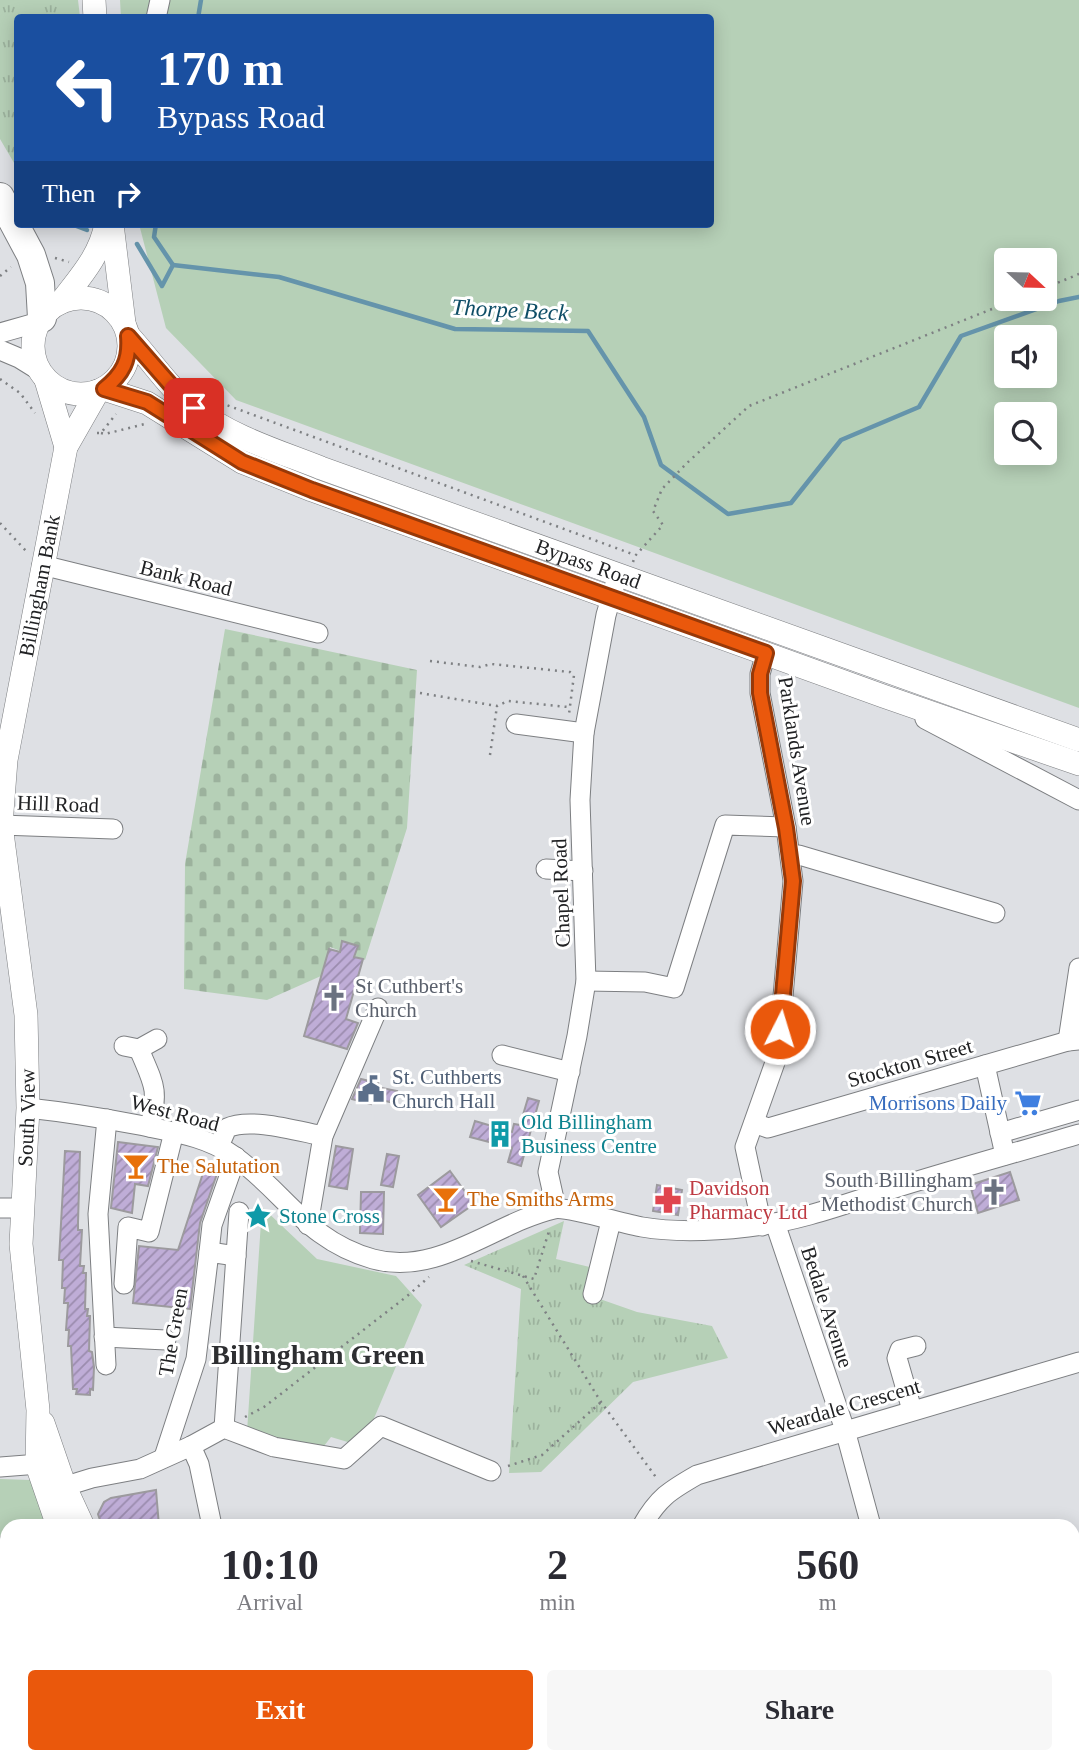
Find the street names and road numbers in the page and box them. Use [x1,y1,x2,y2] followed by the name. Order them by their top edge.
[14,512,65,659] street label: Billingham Bank
[532,534,645,594] street label: Bypass Road
[138,555,235,601] street label: Bank Road
[773,675,821,827] street label: Parklands Avenue
[16,791,100,817] street label: Hill Road
[547,838,575,948] street label: Chapel Road
[845,1034,975,1092] street label: Stockton Street
[13,1067,40,1167] street label: South View
[128,1090,223,1137] street label: West Road
[796,1243,858,1371] street label: Bedale Avenue
[153,1286,193,1378] street label: The Green
[765,1374,923,1440] street label: Weardale Crescent

